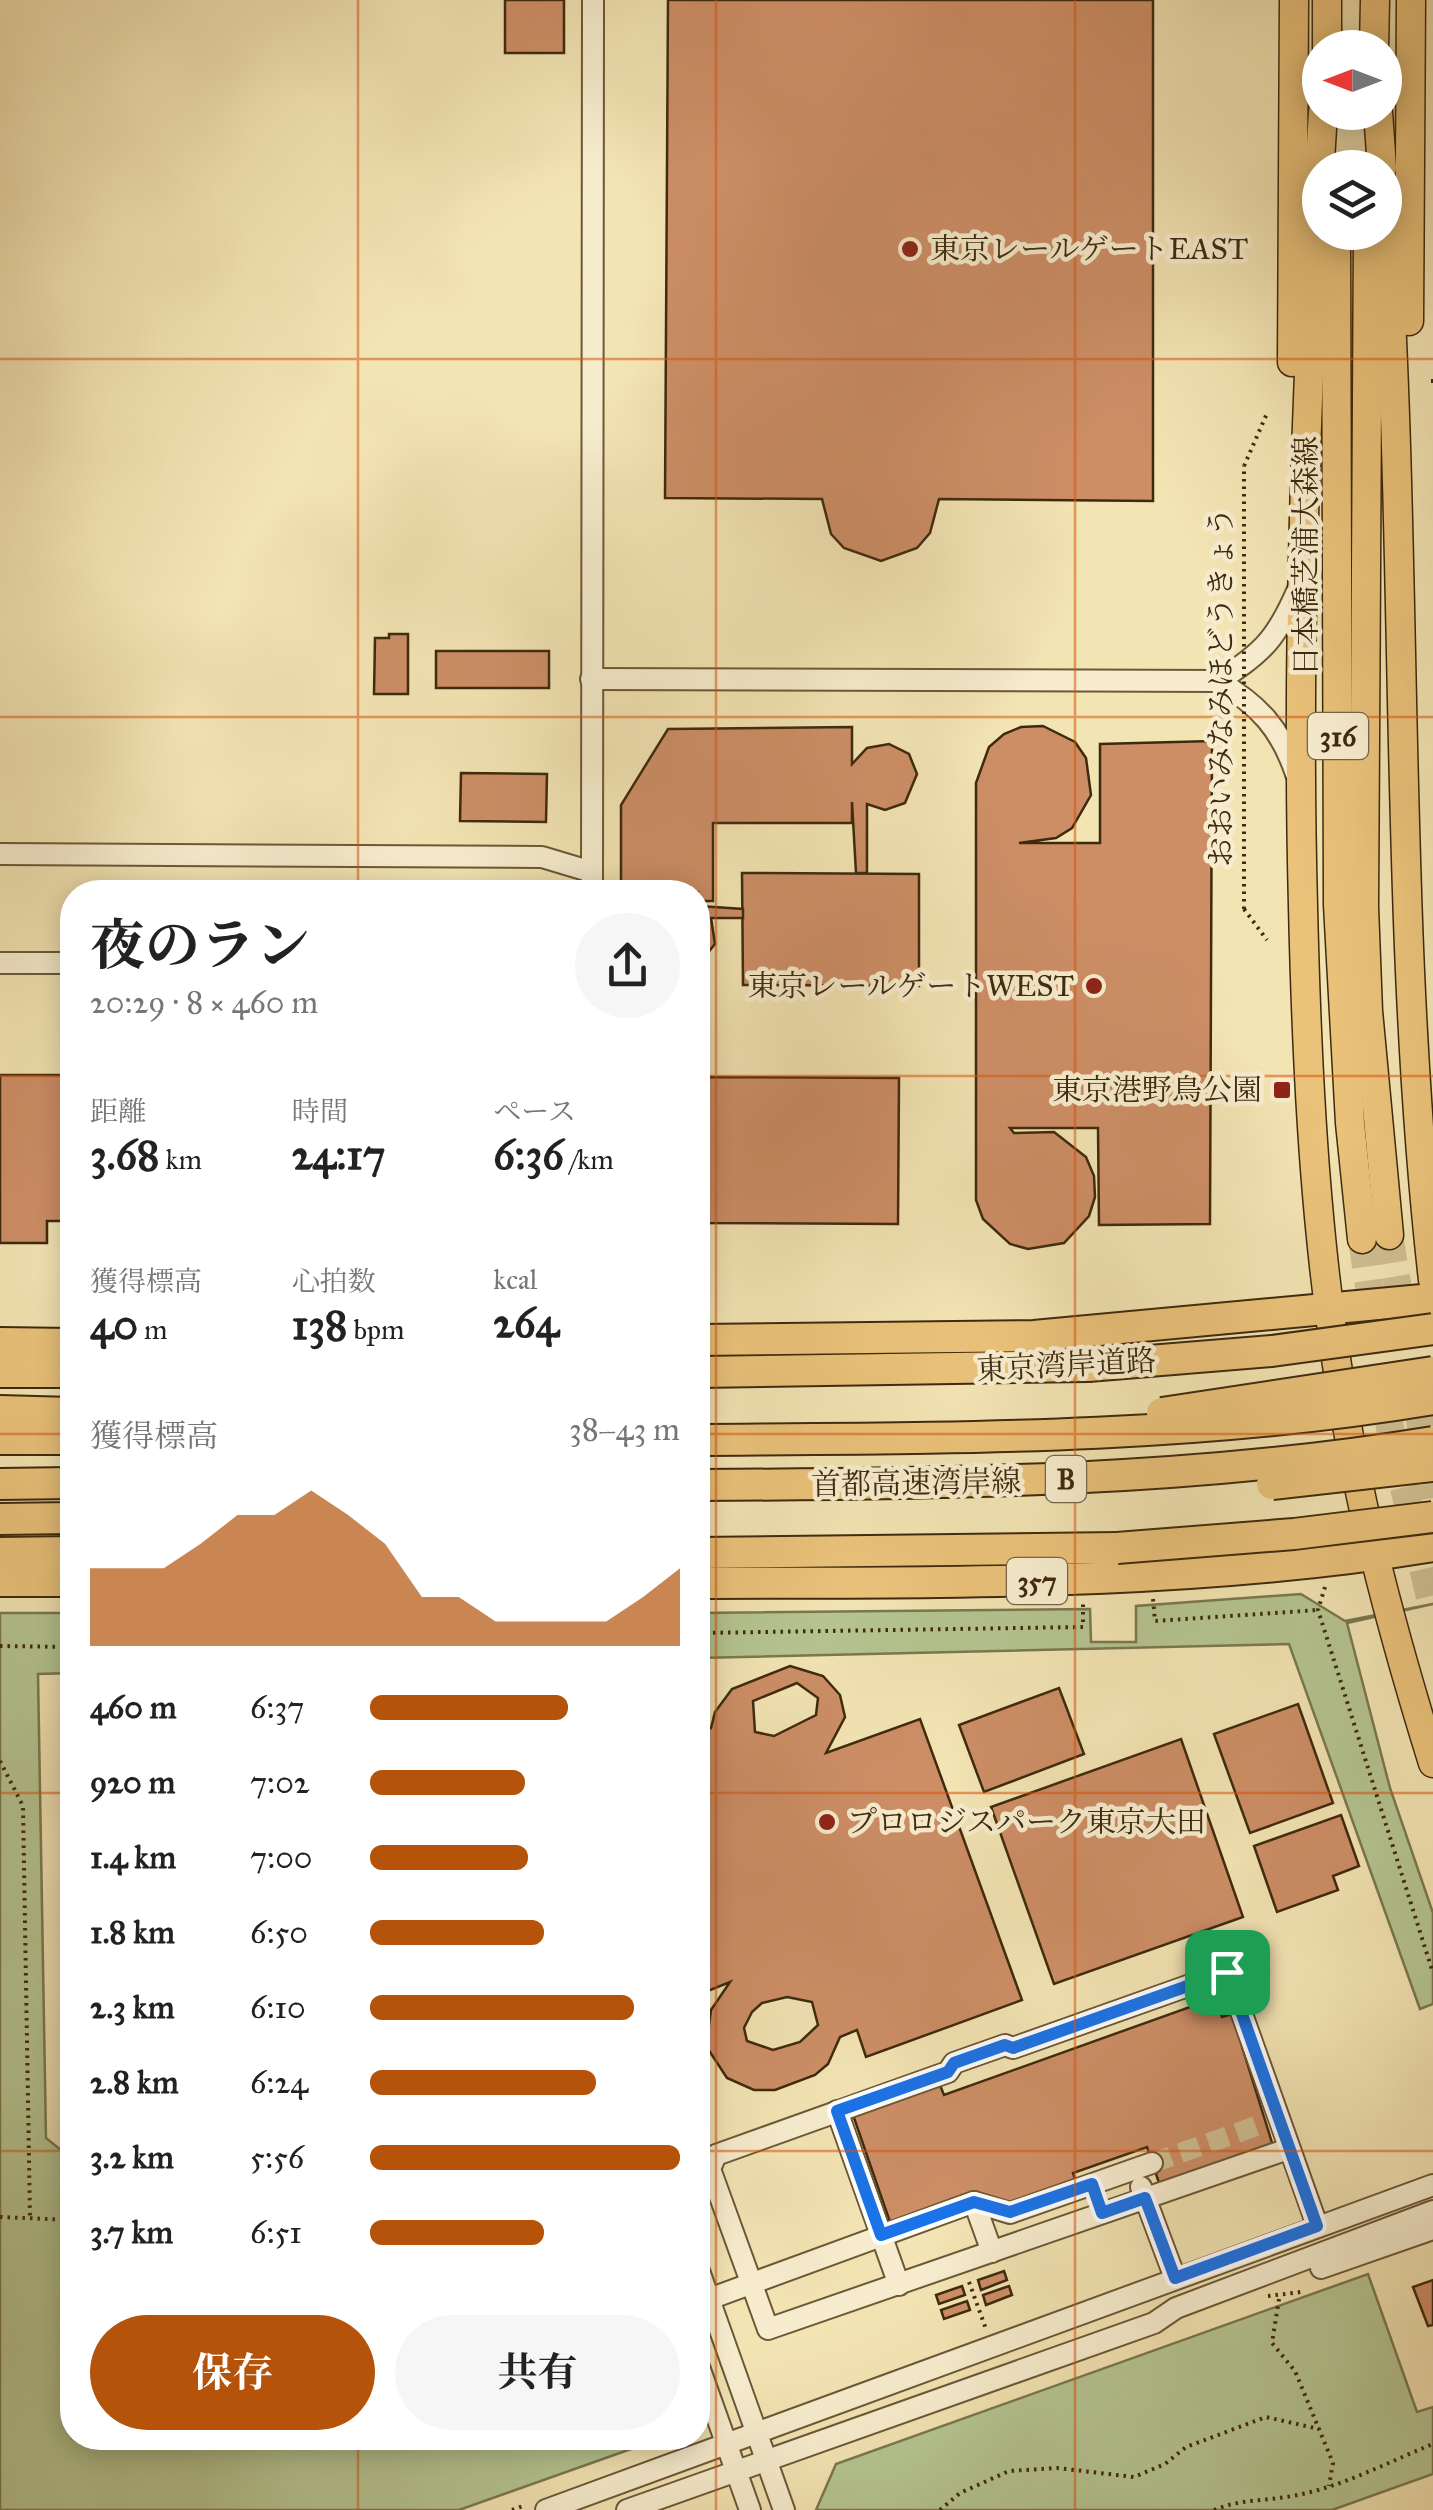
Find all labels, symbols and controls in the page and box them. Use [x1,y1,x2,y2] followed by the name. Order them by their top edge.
[1302,30,1402,130] north arrow
[1302,30,1402,250] map controls
[1302,150,1402,250] button: layers
[930,231,1248,267] place label: 東京レールゲートEAST
[899,238,921,260] marker: 東京レールゲートEAST
[1288,436,1324,676] street label: 日本橋芝浦大森線
[1203,507,1239,867] street label: おおいみなみほどうきょう
[1308,713,1368,759] road number: 316
[90,912,310,979] text: 夜のラン
[575,913,680,1018] button: share
[747,968,1074,1004] place label: 東京レールゲートWEST
[1083,975,1105,997] marker: 東京レールゲートWEST
[90,983,318,1022] text: 20:29 · 8 × 460 m
[1052,1072,1262,1108] place label: 東京港野鳥公園
[1271,1079,1293,1101] marker: 東京港野鳥公園
[90,1094,146,1129] text: 距離
[292,1094,348,1129] text: 時間
[493,1094,576,1129] text: ペース
[90,1129,159,1181] text: 3.68
[292,1129,385,1181] text: 24:17
[493,1129,564,1181] text: 6:36
[159,1142,202,1177] text: km
[564,1142,614,1177] text: /km
[493,1262,537,1297] text: kcal
[90,1264,202,1299] text: 獲得標高
[292,1264,376,1299] text: 心拍数
[493,1297,559,1349] text: 264
[90,1299,138,1351] text: 40
[292,1299,347,1351] text: 138
[138,1312,167,1347] text: m
[347,1312,404,1347] text: bpm
[975,1342,1157,1388] street label: 東京湾岸道路
[569,1410,680,1449] text: 38–43 m
[90,1417,218,1456] text: 獲得標高
[1046,1456,1086,1502] road number: B
[811,1463,1021,1503] street label: 首都高速湾岸線
[1007,1558,1067,1604] road number: 357
[90,1688,177,1727] text: 460 m
[250,1688,304,1727] text: 6:37
[90,1763,175,1802] text: 920 m
[250,1763,310,1802] text: 7:02
[847,1804,1206,1840] place label: プロロジスパーク東京大田
[816,1811,838,1833] marker: プロロジスパーク東京大田
[90,1838,176,1877] text: 1.4 km
[250,1838,312,1877] text: 7:00
[90,1913,175,1952] text: 1.8 km
[250,1913,308,1952] text: 6:50
[1185,1930,1270,2015] pin
[1200,1945,1255,2000] icon: arrive
[90,1988,175,2027] text: 2.3 km
[250,1988,306,2027] text: 6:10
[90,2063,179,2102] text: 2.8 km
[250,2063,308,2102] text: 6:24
[90,2138,174,2177] text: 3.2 km
[250,2138,304,2177] text: 5:56
[90,2213,173,2252] text: 3.7 km
[250,2213,302,2252] text: 6:51
[90,2315,375,2430] button: 保存
[395,2315,680,2430] button: 共有

